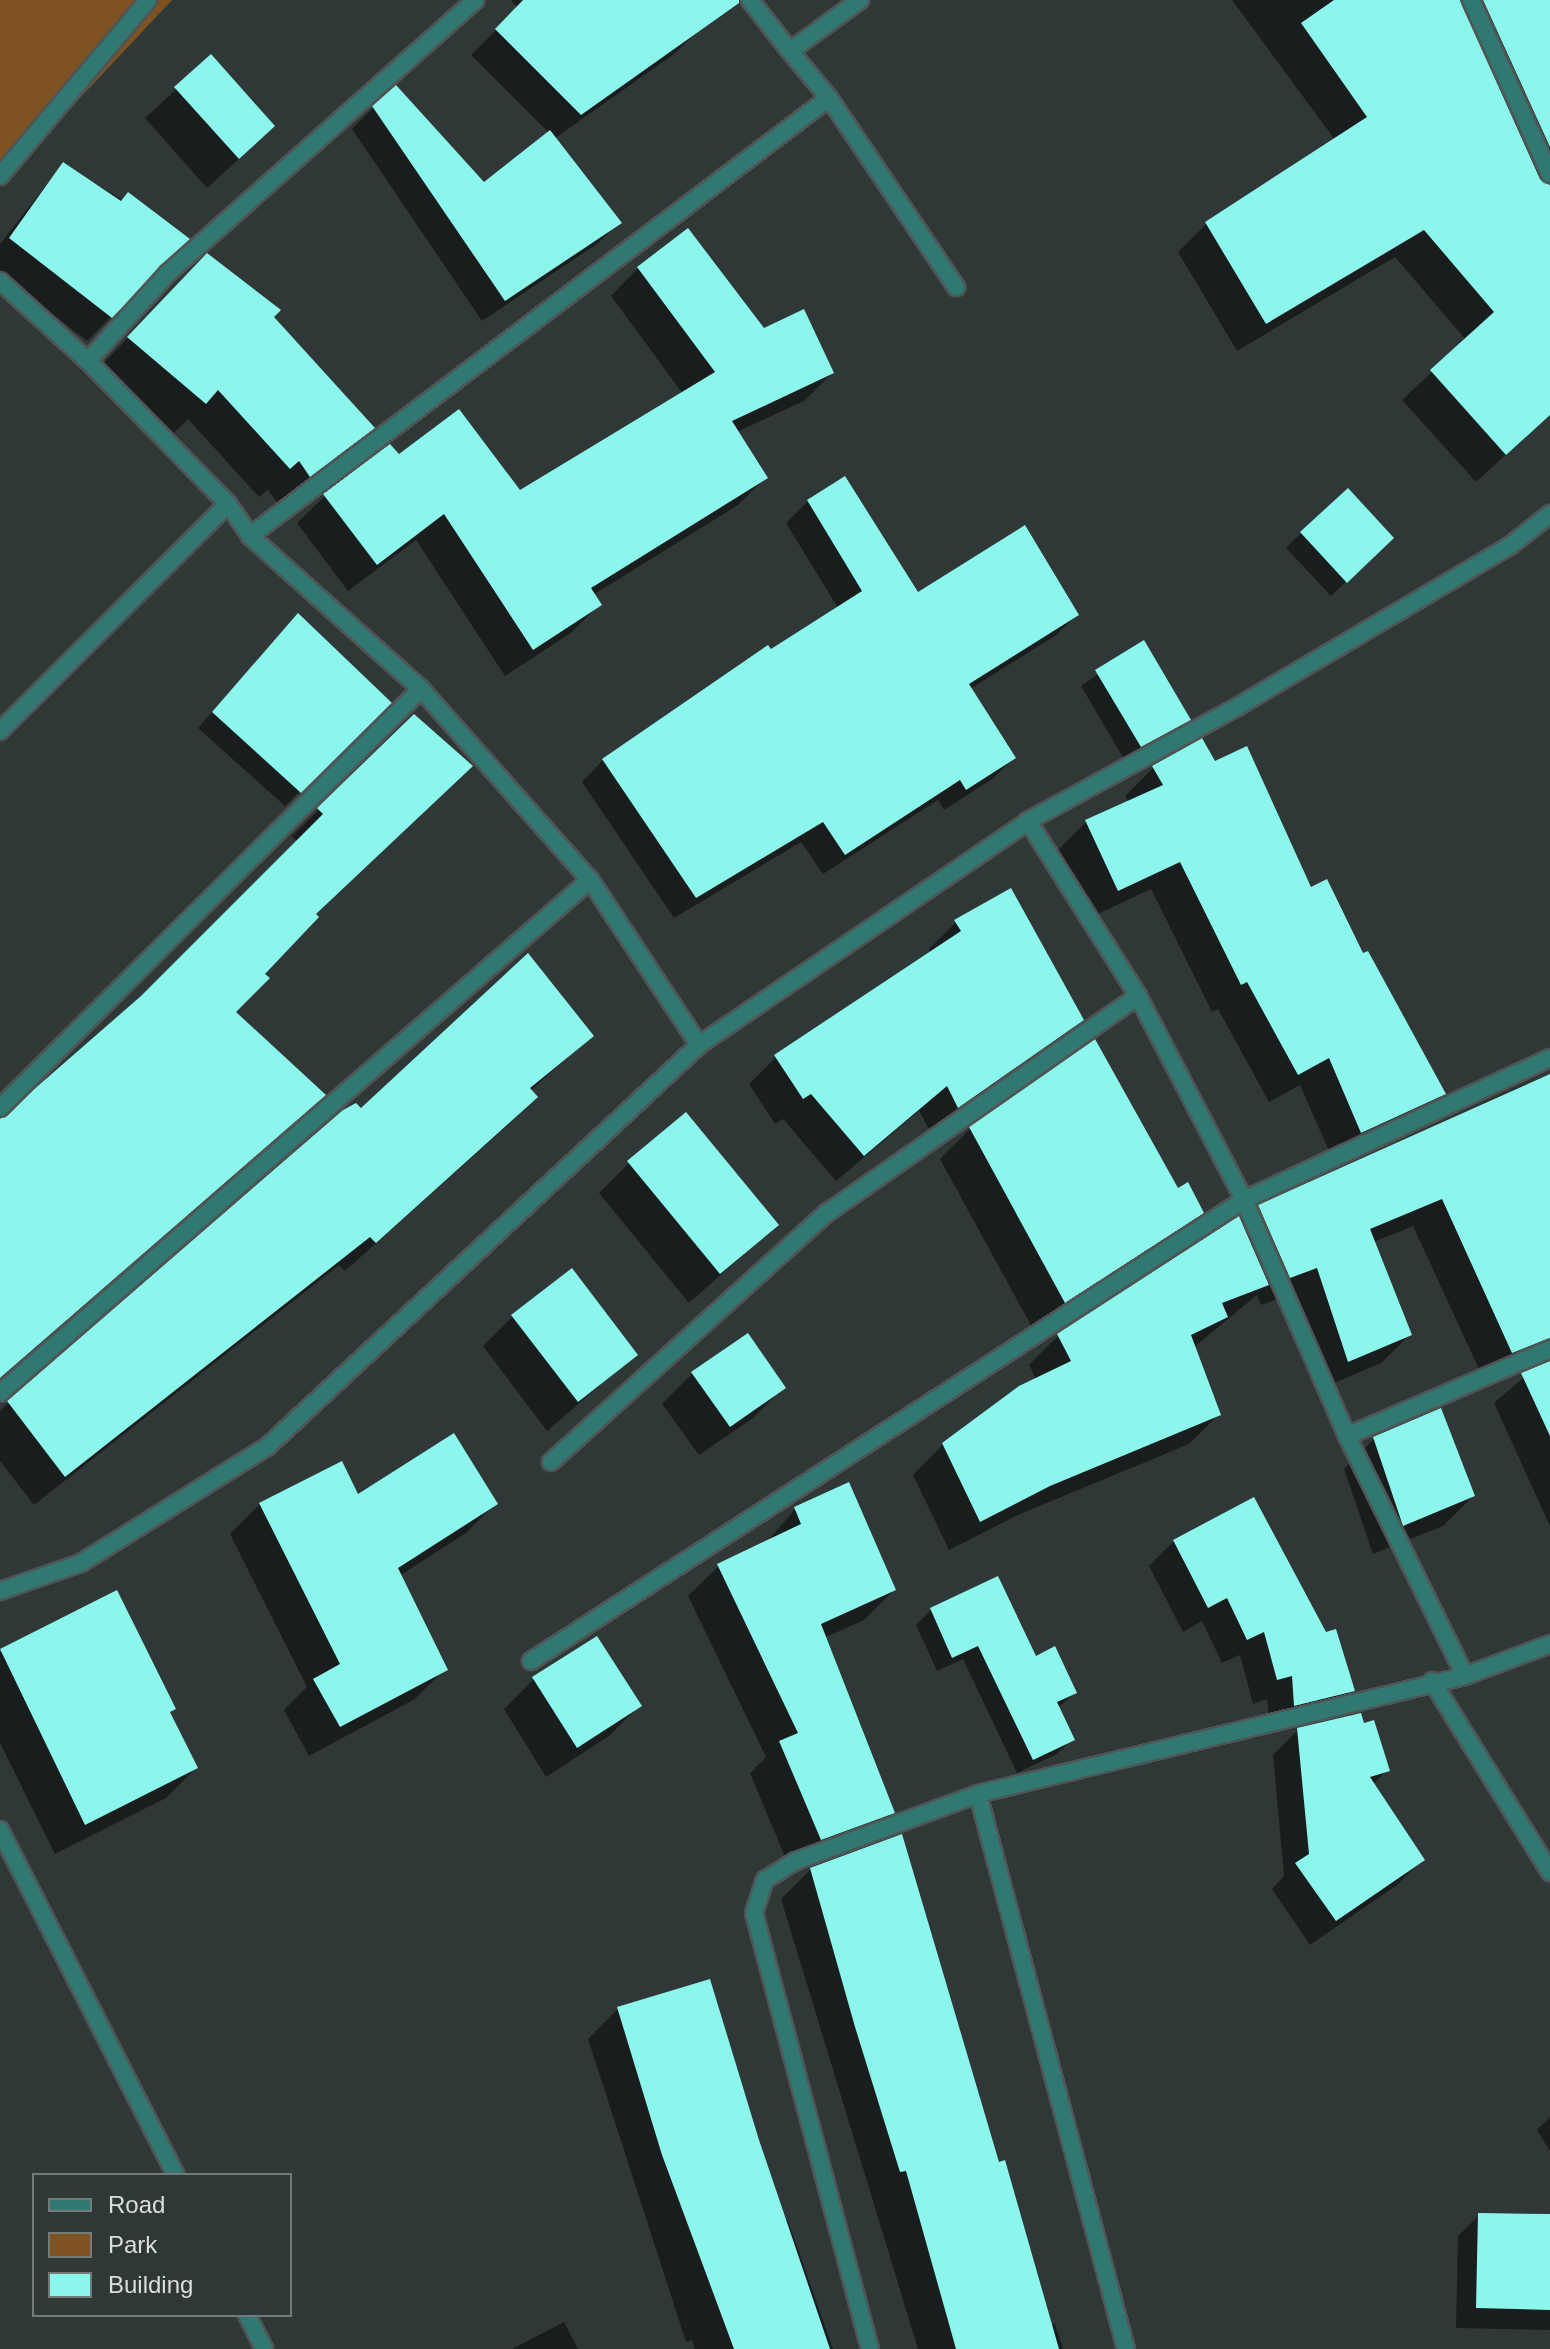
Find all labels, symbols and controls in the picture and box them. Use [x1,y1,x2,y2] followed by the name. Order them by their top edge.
[32,2173,292,2317] legend
[108,2191,165,2218] text: Road
[108,2231,157,2258] text: Park
[108,2271,193,2298] text: Building

